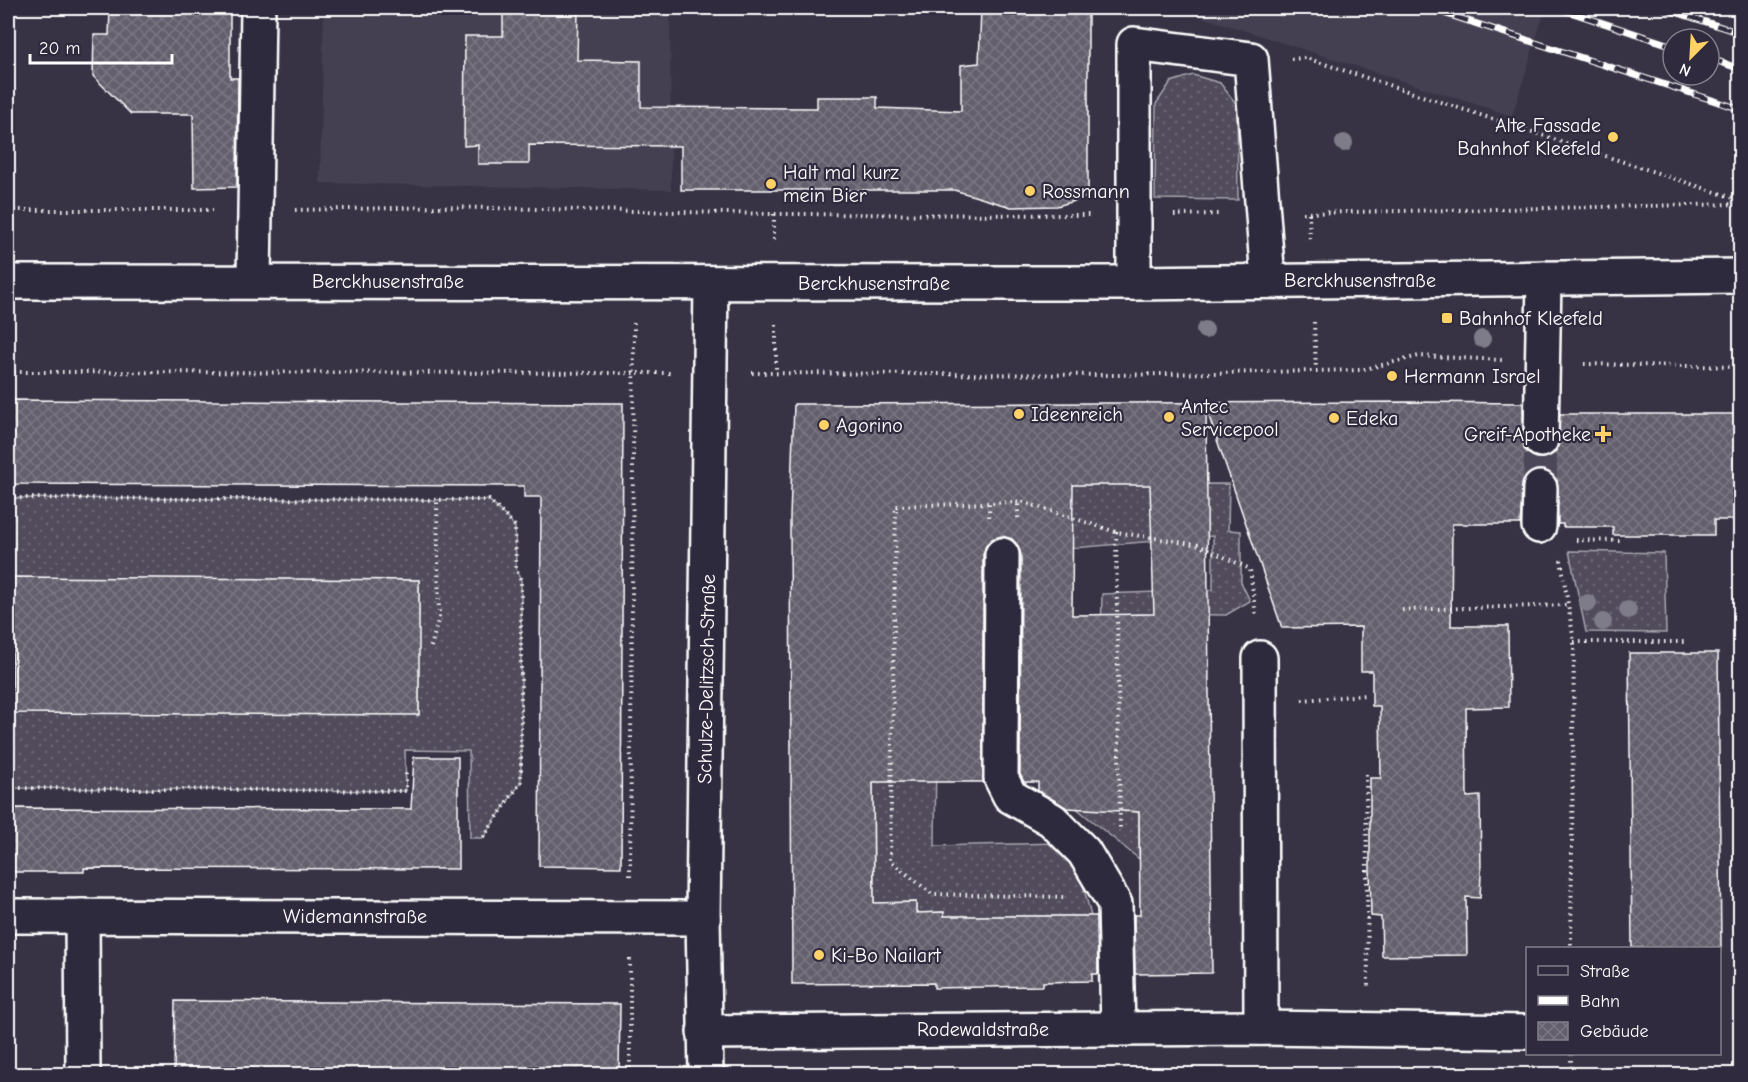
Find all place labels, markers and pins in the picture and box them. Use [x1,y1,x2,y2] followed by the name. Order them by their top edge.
[1457,114,1601,160] place label: Alte Fassade Bahnhof Kleefeld
[1606,130,1620,144] marker: Alte Fassade Bahnhof Kleefeld
[783,161,899,207] place label: Halt mal kurz mein Bier
[764,177,778,191] marker: Halt mal kurz mein Bier
[1042,180,1130,203] place label: Rossmann
[1023,184,1037,198] marker: Rossmann
[1459,307,1603,330] place label: Bahnhof Kleefeld
[1440,311,1454,325] marker: Bahnhof Kleefeld
[1404,365,1541,388] place label: Hermann Israel
[1385,369,1399,383] marker: Hermann Israel
[1181,395,1279,441] place label: Antec Servicepool
[1031,403,1123,426] place label: Ideenreich
[1012,407,1026,421] marker: Ideenreich
[1346,407,1398,430] place label: Edeka
[1162,410,1176,424] marker: Antec Servicepool
[1327,411,1341,425] marker: Edeka
[836,414,903,437] place label: Agorino
[817,418,831,432] marker: Agorino
[1464,423,1591,446] place label: Greif-Apotheke
[1596,427,1610,441] marker: Greif-Apotheke
[831,944,942,967] place label: Ki-Bo Nailart
[812,948,826,962] marker: Ki-Bo Nailart

